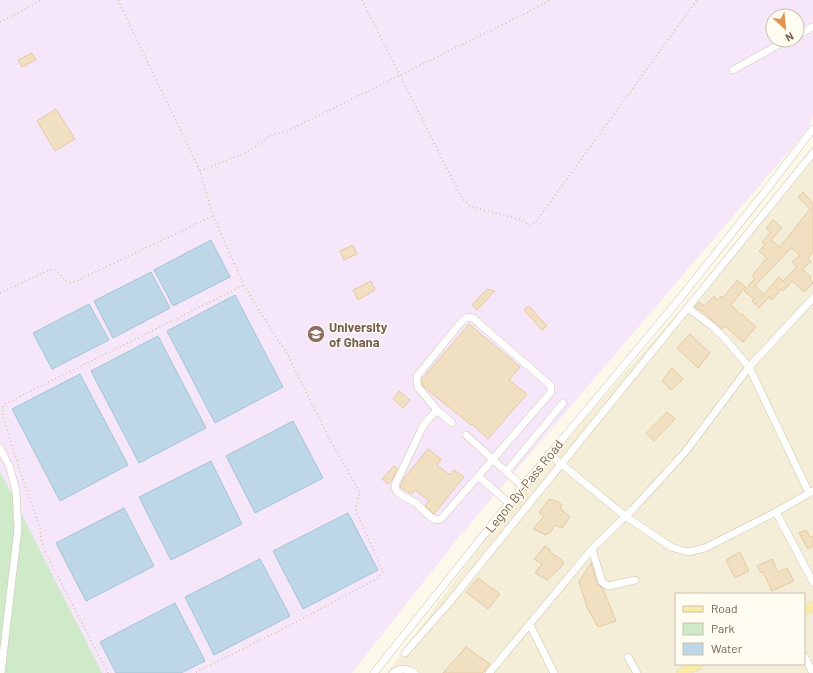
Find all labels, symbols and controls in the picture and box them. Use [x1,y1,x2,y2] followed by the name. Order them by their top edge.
[765,8,805,48] north arrow
[784,30,796,45] text: N
[329,319,388,350] place label: University of Ghana
[306,324,326,344] school or university icon: University of Ghana
[482,436,566,536] street label: Legon By-Pass Road
[675,593,805,665] legend
[711,601,738,615] text: Road
[711,621,735,635] text: Park
[711,641,743,655] text: Water

